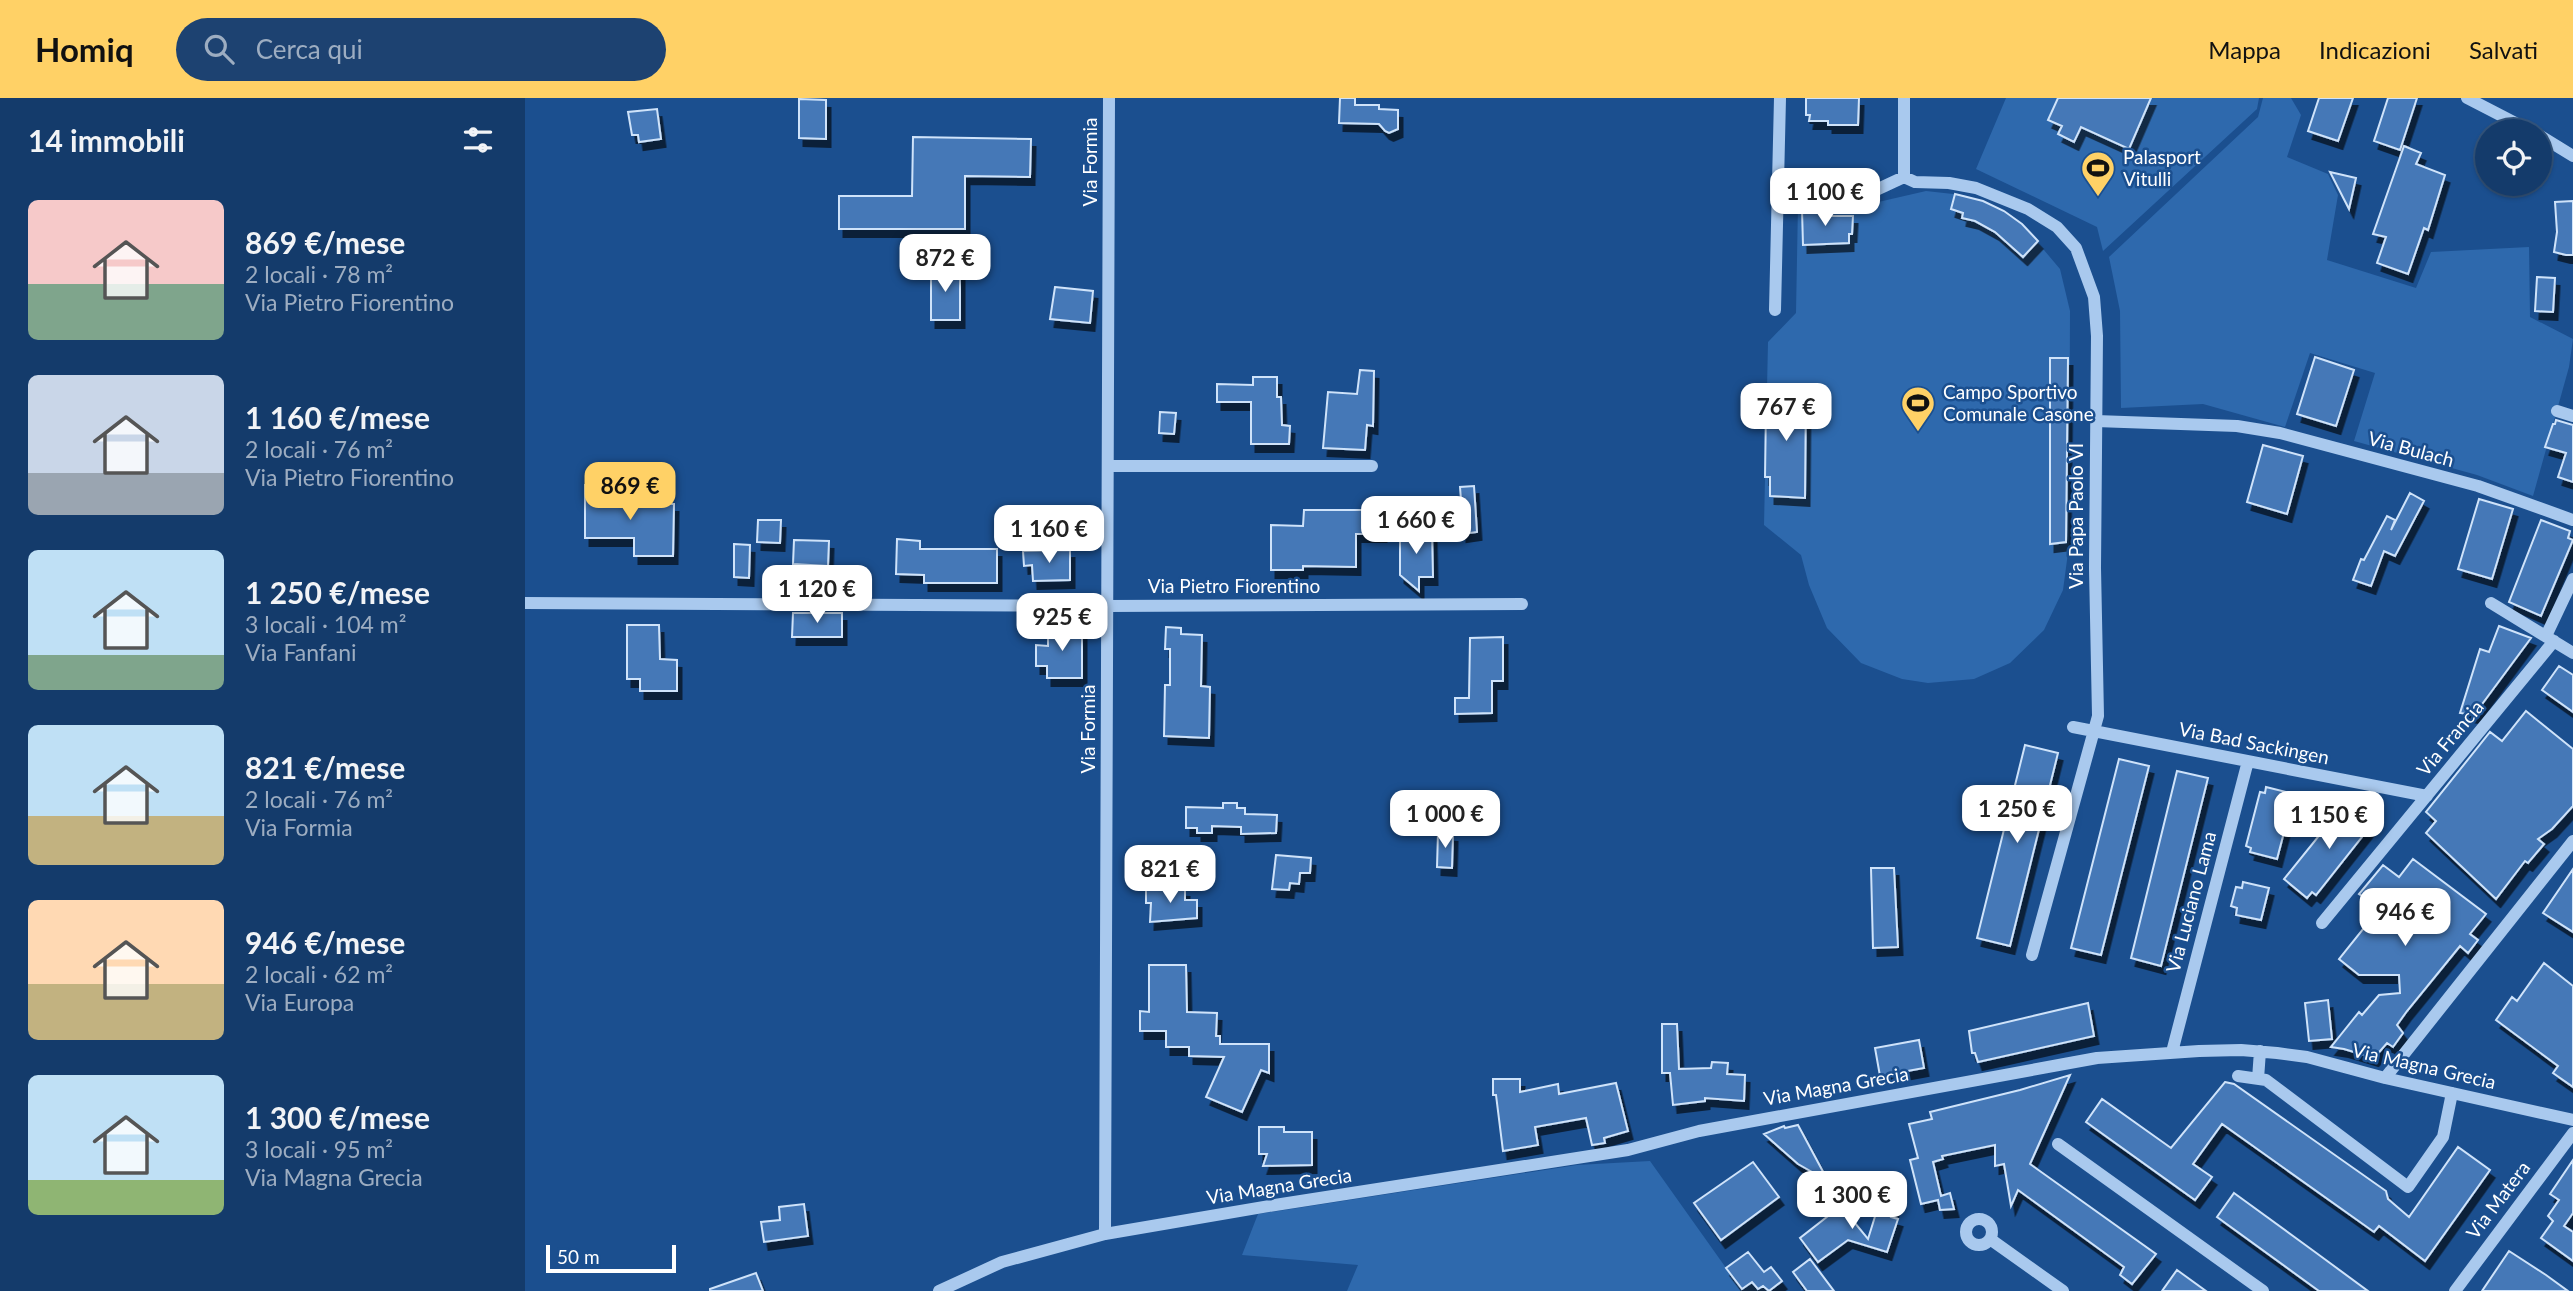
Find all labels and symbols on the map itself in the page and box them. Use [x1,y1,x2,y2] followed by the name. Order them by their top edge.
[1078,118,1101,206] street label: Via Formia
[2123,145,2201,190] place label: Palasport Vitulli
[2079,149,2117,198] sports icon: Palasport Vitulli
[1760,169,1890,228] pin: 1 100 €
[896,234,994,294] pin: 872 €
[1943,380,2094,425] place label: Campo Sportivo Comunale Casone
[1737,384,1835,443] pin: 767 €
[1899,384,1937,433] sports icon: Campo Sportivo Comunale Casone
[2366,426,2457,471] street label: Via Bulach
[2064,443,2087,589] street label: Via Papa Paolo VI
[581,462,679,522] pin: 869 €
[1351,496,1481,556] pin: 1 660 €
[984,505,1114,565] pin: 1 160 €
[752,566,882,625] pin: 1 120 €
[1148,574,1320,597] street label: Via Pietro Fiorentino
[1013,594,1111,653] pin: 925 €
[1076,685,1099,773] street label: Via Formia
[2411,695,2488,780] street label: Via Francia
[2177,717,2331,768] street label: Via Bad Sackingen
[1952,786,2082,845] pin: 1 250 €
[1380,790,1510,850] pin: 1 000 €
[2264,792,2394,851] pin: 1 150 €
[2161,829,2220,975] street label: Via Luciano Lama
[1121,846,1219,905] pin: 821 €
[2356,888,2454,948] pin: 946 €
[2350,1038,2498,1093] street label: Via Magna Grecia
[1762,1061,1910,1110] street label: Via Magna Grecia
[2461,1156,2534,1243] street label: Via Matera
[1205,1163,1353,1208] street label: Via Magna Grecia
[1787,1172,1917,1231] pin: 1 300 €
[546,1242,675,1274] scale bar

